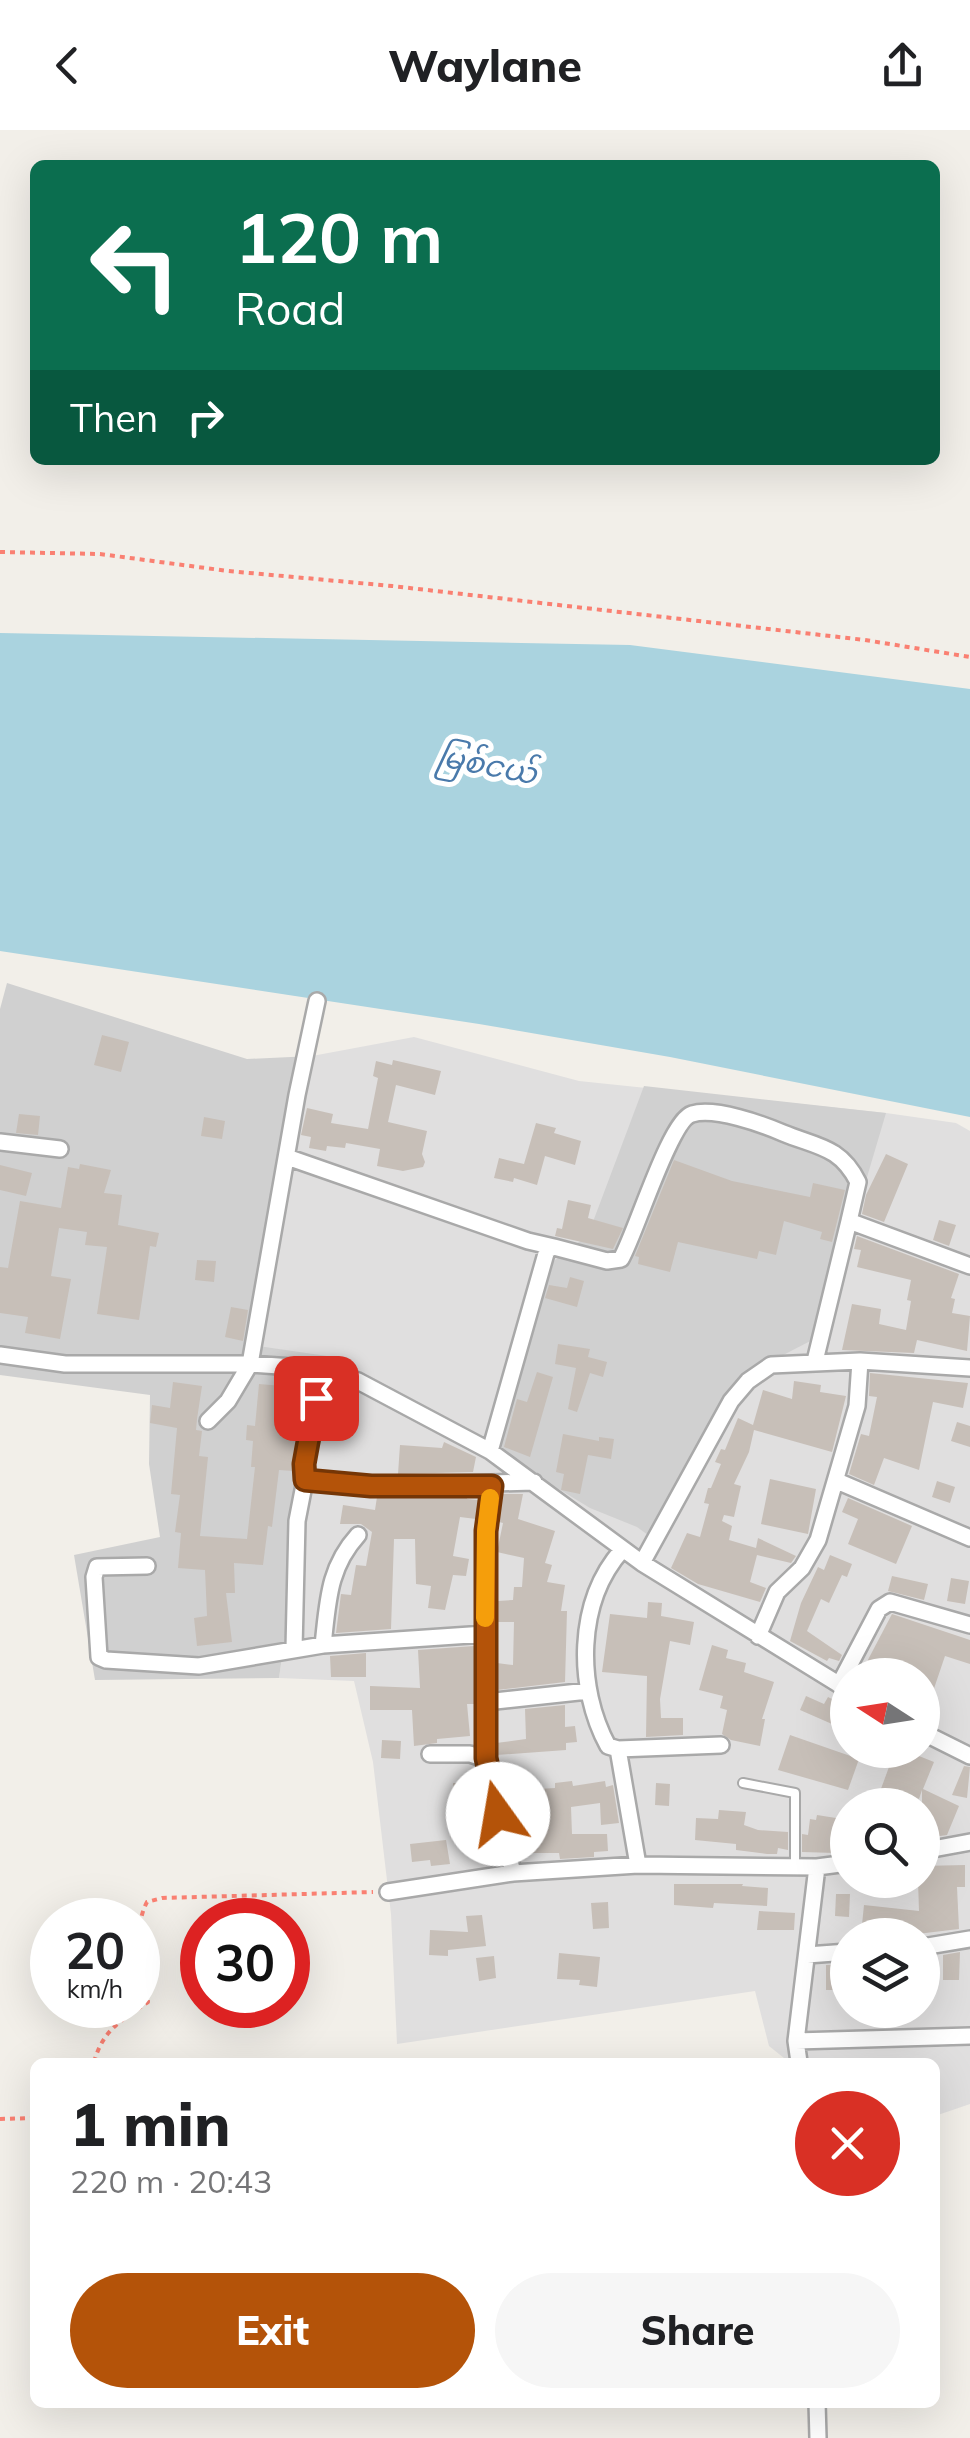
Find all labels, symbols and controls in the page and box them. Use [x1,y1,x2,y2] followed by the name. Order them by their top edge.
[388,37,582,93] text: Waylane
[40,38,95,93] icon: back
[875,38,930,93] icon: share
[235,193,443,281] text: 120 m
[70,200,200,330] icon: left
[235,280,345,336] text: Road
[178,390,233,445] icon: right
[70,394,158,442] text: Then
[433,735,543,799] water label: မြစ်ငယ်
[274,1356,359,1441] pin
[289,1371,344,1426] icon: arrive
[830,1658,940,1768] north arrow
[830,1658,940,2028] map controls
[446,1762,550,1866] position arrow
[830,1788,940,1898] button: search
[180,1898,310,2028] speed limit sign: 30
[830,1918,940,2028] button: layers
[65,1919,125,1982] text: 20
[67,1973,123,2004] text: km/h
[70,2086,231,2161] text: 1 min
[795,2091,900,2196] button: close
[70,2161,272,2201] text: 220 m · 20:43
[70,2273,475,2388] button: Exit
[495,2273,900,2388] button: Share

